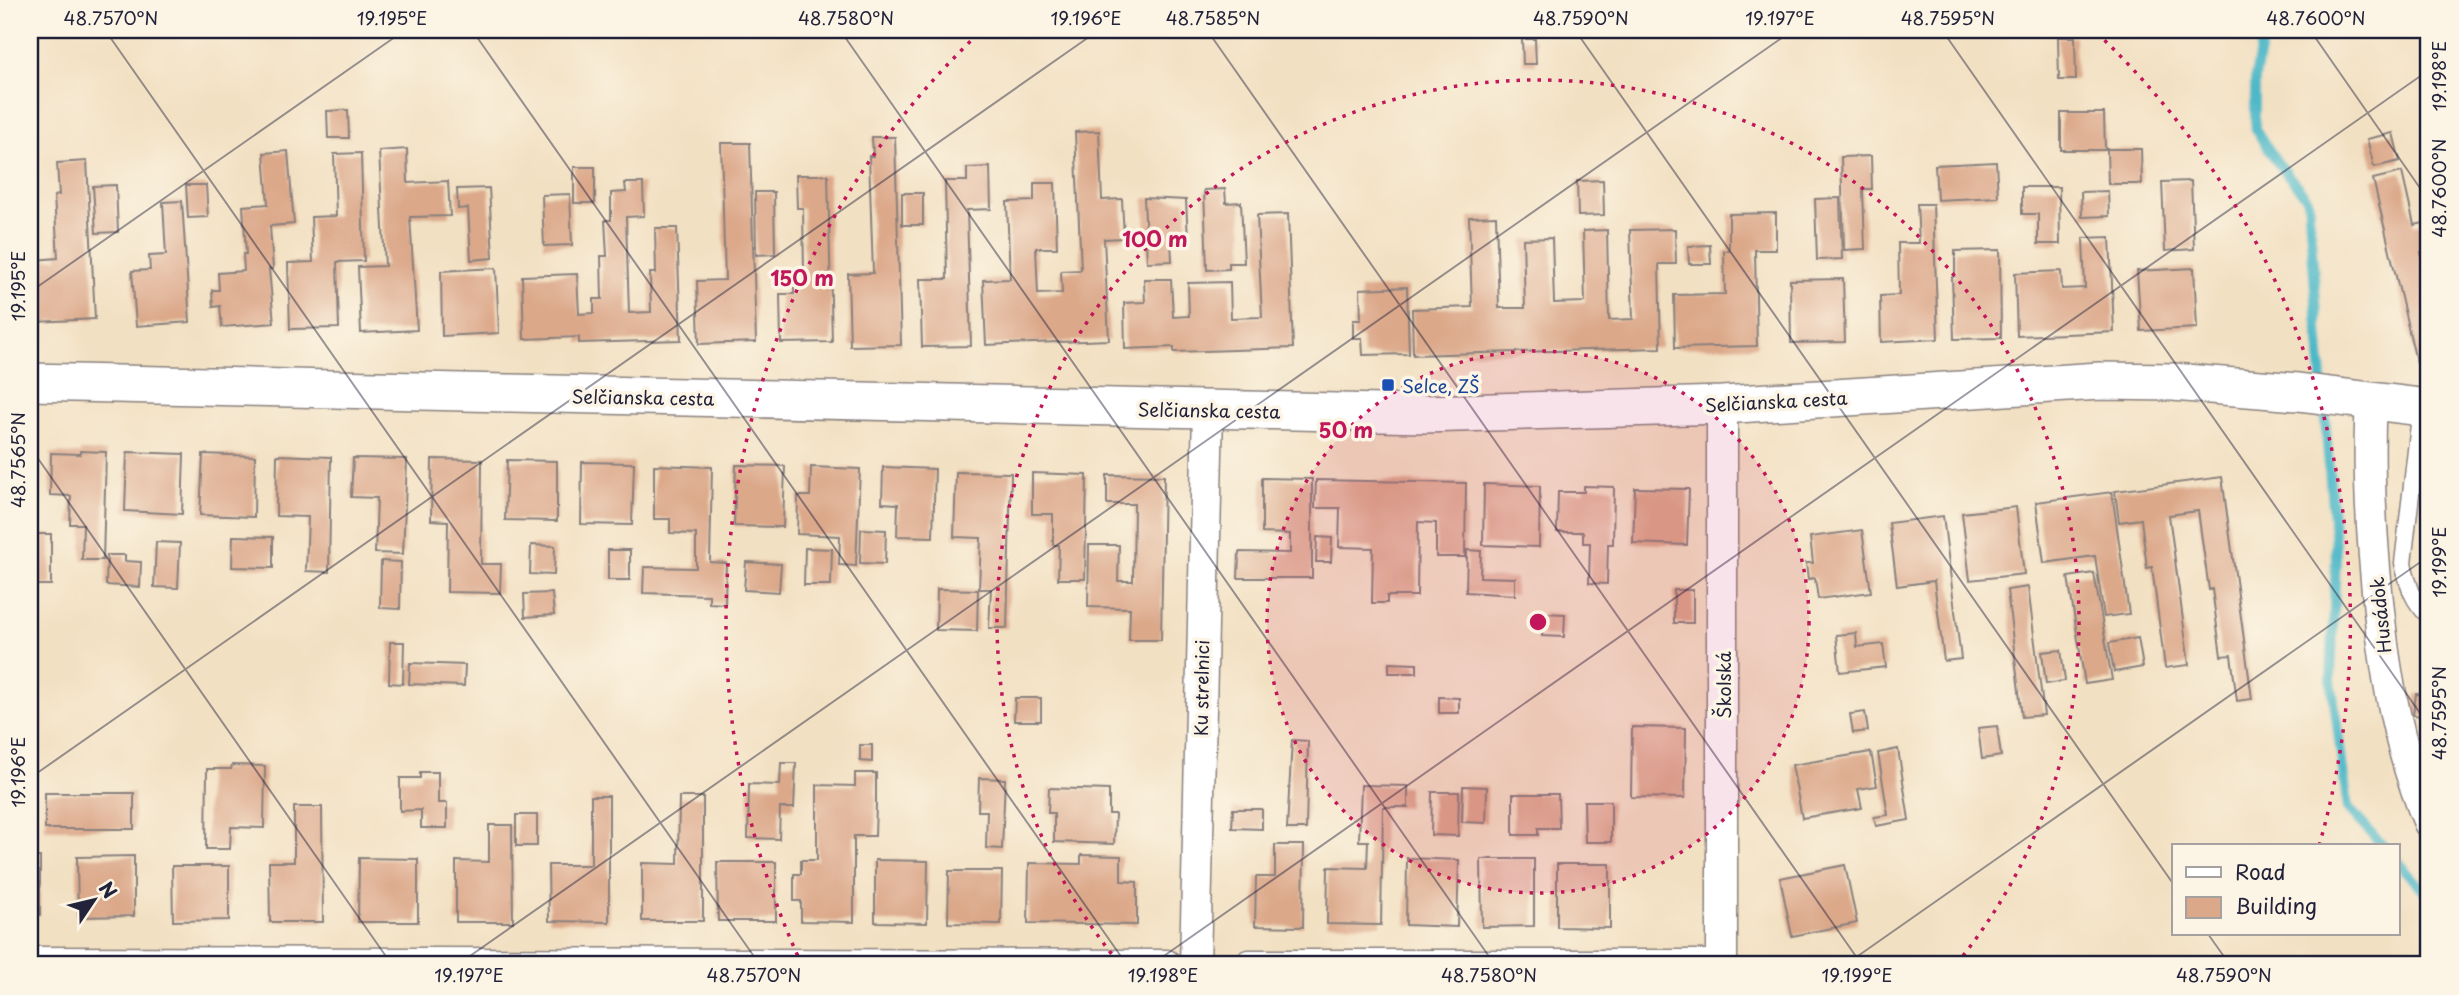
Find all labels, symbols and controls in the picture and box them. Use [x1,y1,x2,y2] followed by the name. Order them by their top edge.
[64,4,158,31] text: 48.7570°N
[357,4,427,31] text: 19.195°E
[798,4,894,31] text: 48.7580°N
[1050,4,1122,31] text: 19.196°E
[1166,4,1260,31] text: 48.7585°N
[1533,4,1629,31] text: 48.7590°N
[1745,4,1815,31] text: 19.197°E
[1901,4,1995,31] text: 48.7595°N
[2266,4,2366,31] text: 48.7600°N
[2425,41,2452,111] text: 19.198°E
[2425,138,2452,238] text: 48.7600°N
[1122,222,1188,254] text: 100 m
[4,251,31,321] text: 19.195°E
[770,261,834,293] text: 150 m
[1402,372,1480,399] place label: Selce, ZŠ
[1380,377,1396,393] marker: Selce, ZŠ
[571,382,715,412] street label: Selčianska cesta
[1704,384,1849,418] street label: Selčianska cesta
[1137,395,1281,425] street label: Selčianska cesta
[4,412,31,508] text: 48.7565°N
[1319,413,1373,445] text: 50 m
[2425,527,2452,597] text: 19.199°E
[2363,576,2397,654] street label: Husádok
[1526,610,1550,634] centre of rings
[1187,640,1215,736] street label: Ku strelnici
[1710,651,1737,719] street label: Školská
[2425,666,2452,760] text: 48.7595°N
[4,736,31,808] text: 19.196°E
[2172,844,2400,936] legend
[2235,855,2286,887] text: Road
[60,866,130,936] north arrow
[93,875,125,904] text: N
[2235,889,2317,921] text: Building
[434,961,504,988] text: 19.197°E
[707,961,801,988] text: 48.7570°N
[1128,961,1198,988] text: 19.198°E
[1441,961,1537,988] text: 48.7580°N
[1822,961,1892,988] text: 19.199°E
[2176,961,2272,988] text: 48.7590°N

